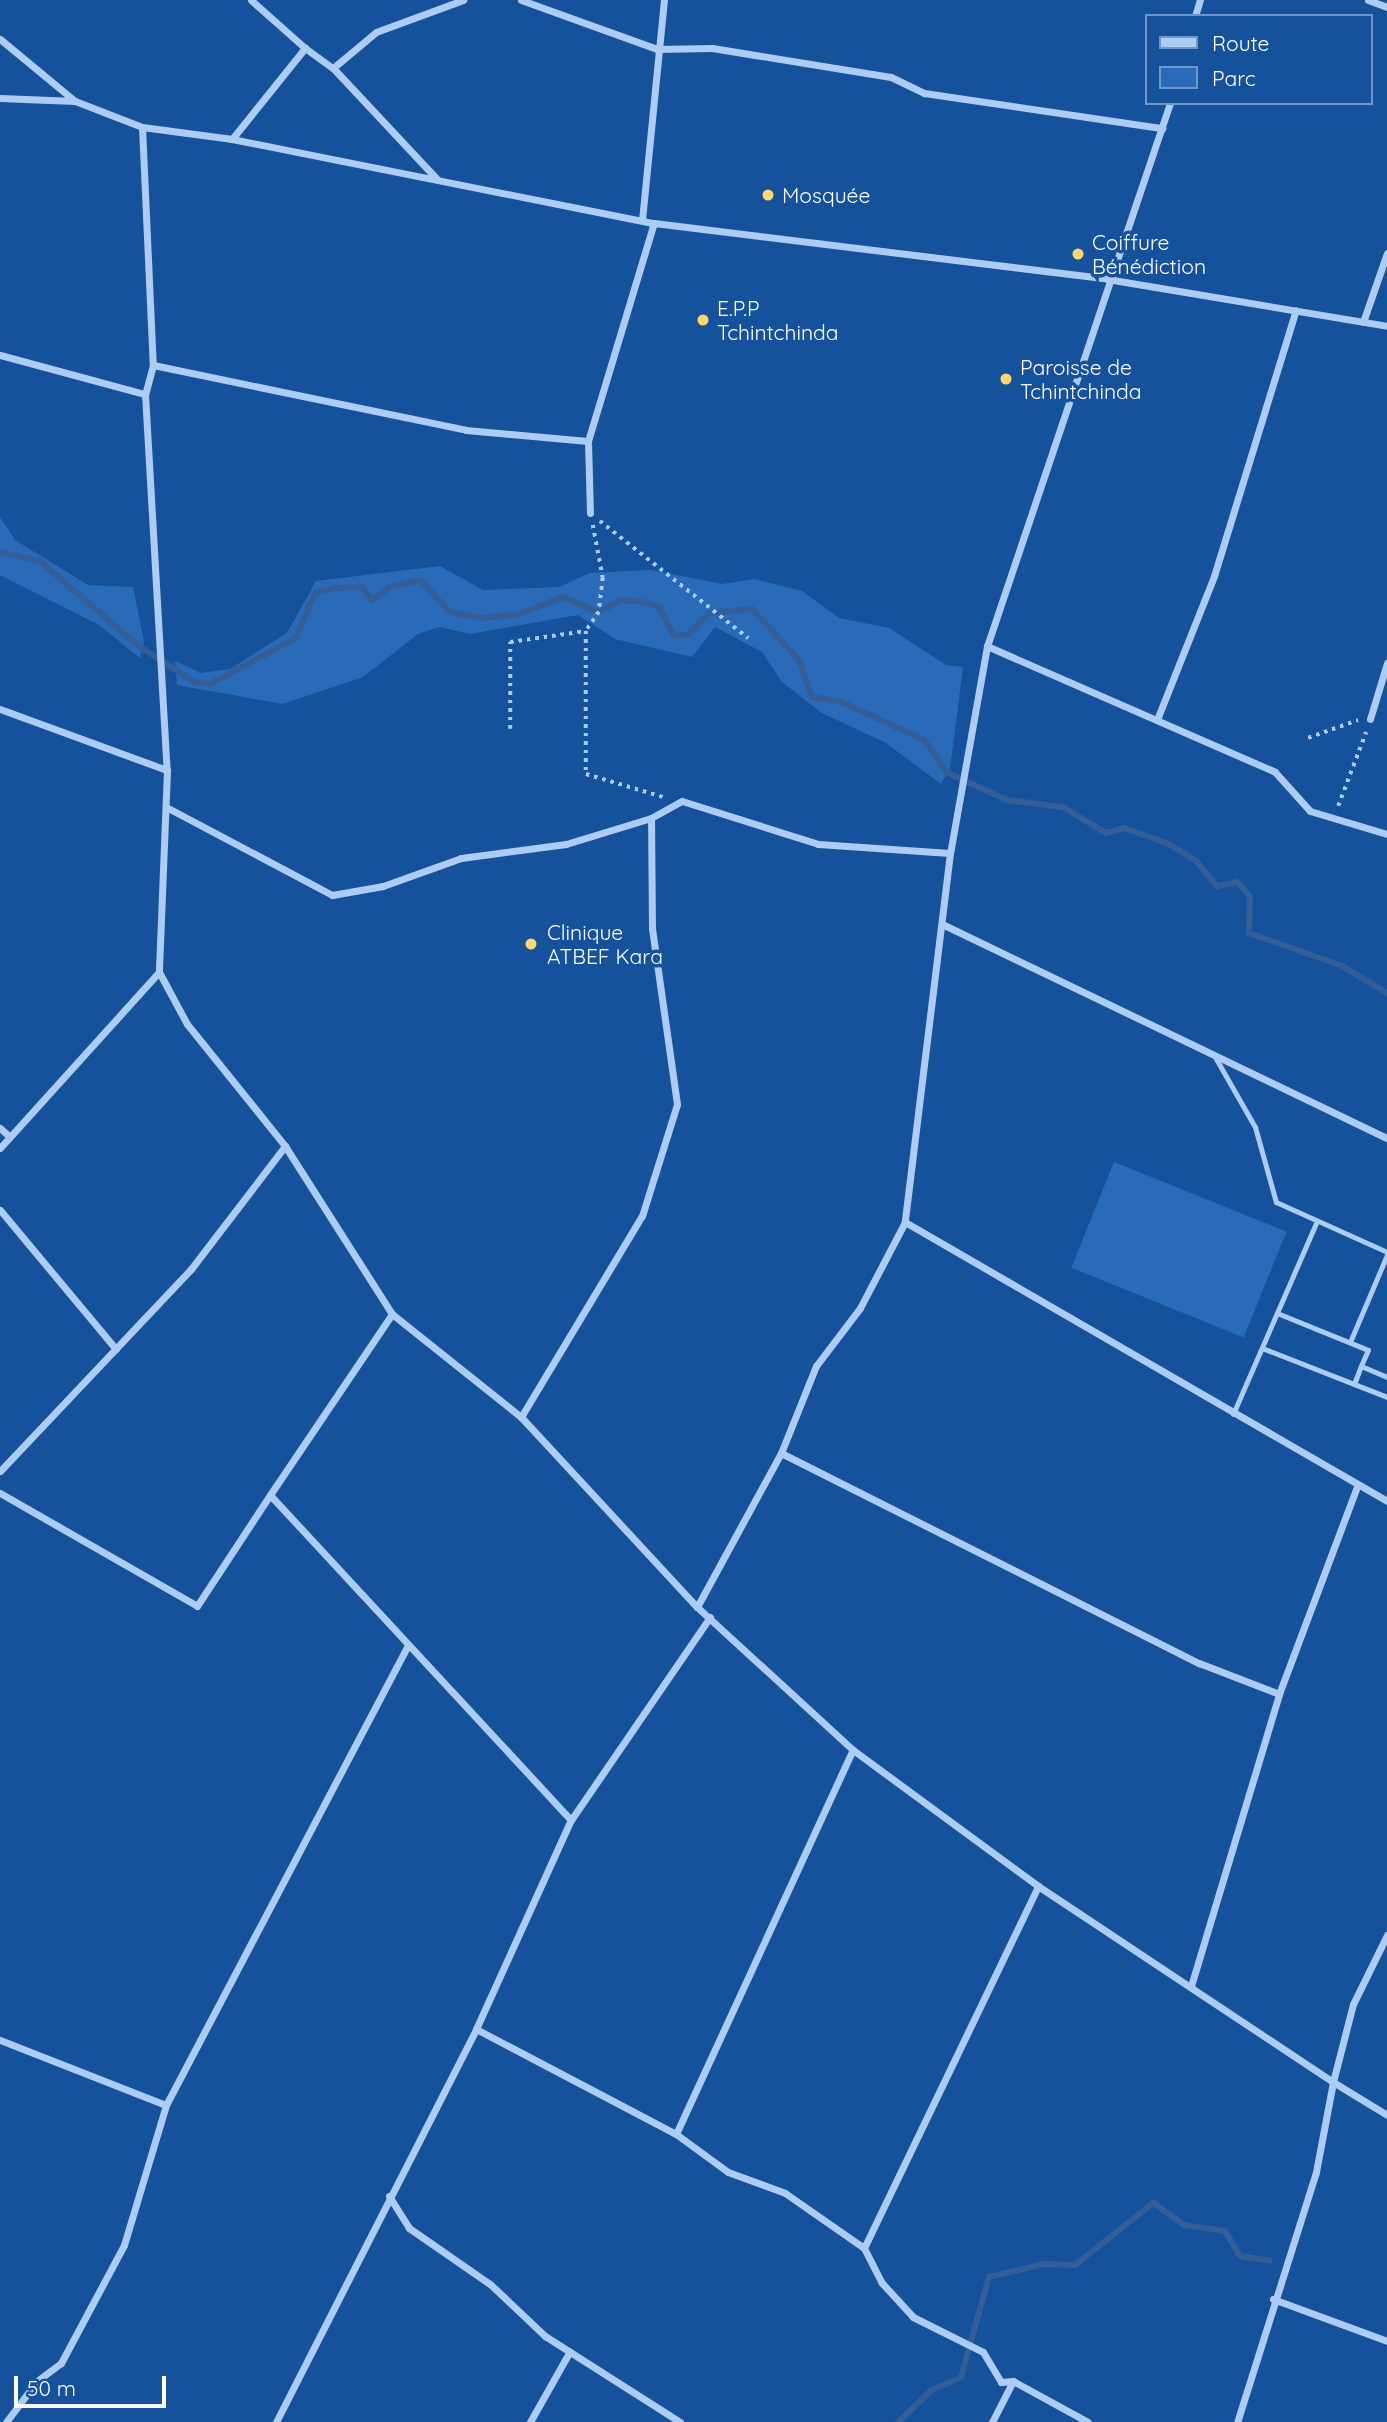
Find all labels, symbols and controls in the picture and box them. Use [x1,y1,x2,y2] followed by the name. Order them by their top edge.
[1146,14,1373,105] legend
[1212,30,1269,56] text: Route
[1212,65,1256,91] text: Parc
[782,182,870,208] place label: Mosquée
[760,187,776,203] marker: Mosquée
[1092,229,1206,279] place label: Coiffure Bénédiction
[1070,246,1086,262] marker: Coiffure Bénédiction
[717,295,839,345] place label: E.P.P Tchintchinda
[695,312,711,328] marker: E.P.P Tchintchinda
[1020,354,1142,404] place label: Paroisse de Tchintchinda
[998,371,1014,387] marker: Paroisse de Tchintchinda
[547,919,663,969] place label: Clinique ATBEF Kara
[521,934,541,954] marker: Clinique ATBEF Kara
[18,2362,170,2406] scale bar
[27,2375,76,2401] text: 50 m

